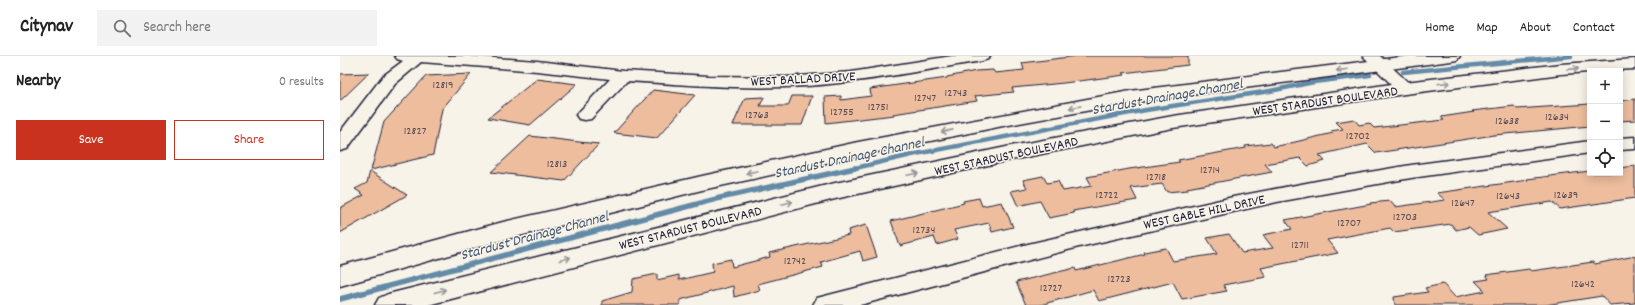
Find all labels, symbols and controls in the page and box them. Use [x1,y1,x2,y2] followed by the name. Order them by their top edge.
[97,10,377,46] search box
[20,14,73,41] text: Citynav
[111,17,133,39] icon: search
[143,17,211,39] text: Search here
[1425,18,1454,38] text: Home
[1476,18,1498,38] text: Map
[1520,18,1551,38] text: About
[1573,18,1615,38] text: Contact
[1566,65,1579,72] one-way arrow
[1336,66,1349,74] one-way arrow
[750,67,857,93] street label: WEST BALLAD DRIVE
[1587,68,1623,176] map controls
[1587,68,1623,104] button: +
[16,70,60,94] text: Nearby
[279,73,324,92] text: 0 results
[1090,74,1246,122] water label: Stardust Drainage Channel
[433,77,453,94] house number: 12819
[1437,79,1450,87] one-way arrow
[1251,82,1399,122] street label: WEST STARDUST BOULEVARD
[945,85,967,102] house number: 12743
[914,90,936,107] house number: 12747
[868,99,888,116] house number: 12751
[1069,103,1082,111] one-way arrow
[830,104,854,121] house number: 12755
[1587,104,1623,140] button: −
[745,107,769,124] house number: 12763
[1545,109,1569,126] house number: 12634
[1495,113,1519,130] house number: 12638
[16,120,166,160] button: Save
[174,120,324,160] button: Share
[404,123,427,140] house number: 12827
[941,127,954,135] one-way arrow
[1346,128,1370,145] house number: 12702
[773,132,928,186] water label: Stardust Drainage Channel
[933,132,1080,182] street label: WEST STARDUST BOULEVARD
[1587,140,1623,176] button: locate
[547,156,567,173] house number: 12813
[1200,162,1220,179] house number: 12714
[745,168,758,176] one-way arrow
[906,169,919,177] one-way arrow
[1146,169,1166,186] house number: 12718
[1096,187,1118,204] house number: 12722
[1554,187,1578,204] house number: 12639
[1496,188,1520,205] house number: 12643
[1142,190,1268,236] street label: WEST GABLE HILL DRIVE
[1451,195,1475,212] house number: 12647
[780,199,793,206] one-way arrow
[617,202,764,256] street label: WEST STARDUST BOULEVARD
[458,206,612,267] water label: Stardust Drainage Channel
[1393,209,1417,226] house number: 12703
[1337,215,1361,232] house number: 12707
[913,222,935,239] house number: 12734
[1291,237,1309,254] house number: 12711
[784,253,806,270] house number: 12742
[559,254,572,262] one-way arrow
[1107,271,1131,288] house number: 12723
[1571,276,1595,293] house number: 12642
[1040,280,1063,297] house number: 12727
[433,287,446,294] one-way arrow

